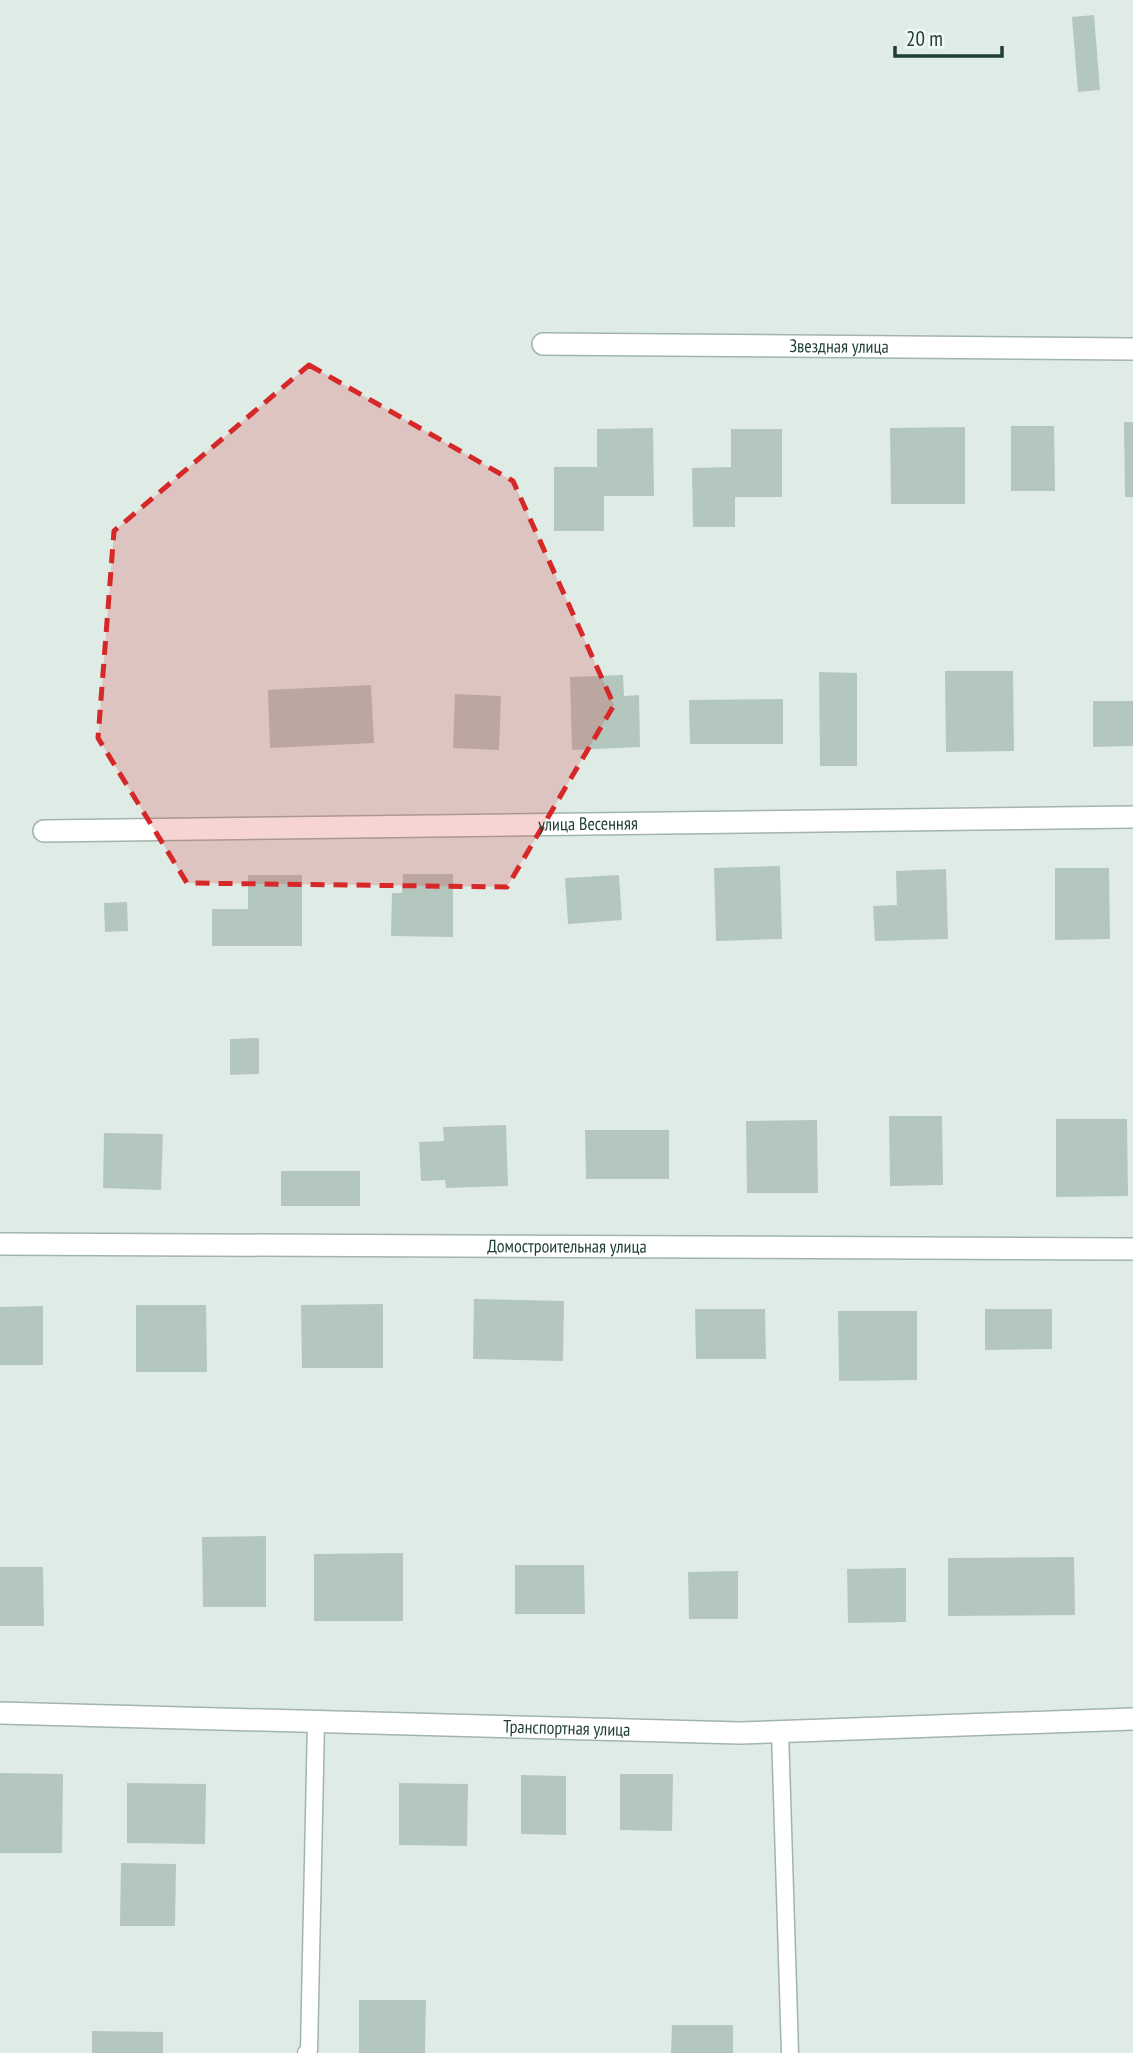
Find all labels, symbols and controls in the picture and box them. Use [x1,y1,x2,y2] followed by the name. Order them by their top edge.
[895,14,1002,58] scale bar
[906,25,943,52] text: 20 m
[789,334,889,358] street label: Звездная улица
[538,811,638,836] street label: улица Весенняя
[487,1234,647,1258] street label: Домостроительная улица
[503,1715,631,1741] street label: Транспортная улица

